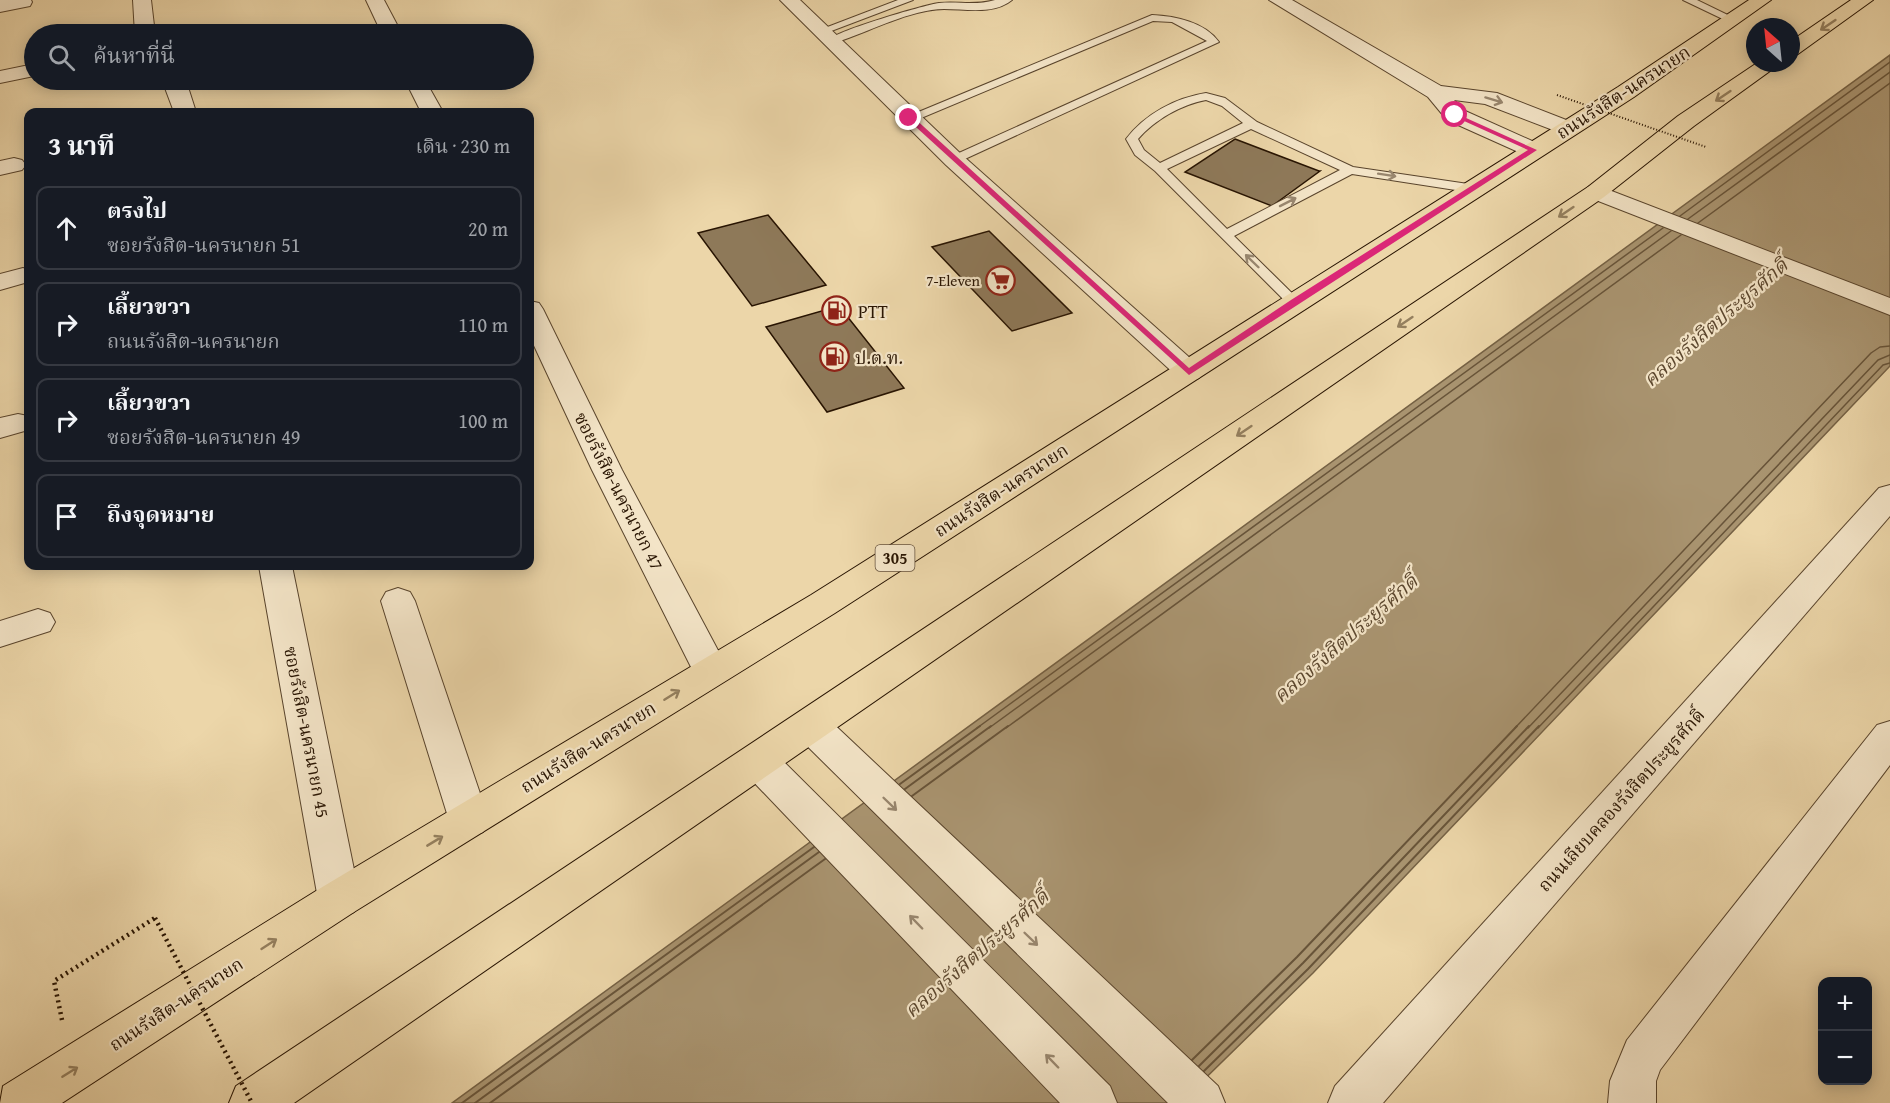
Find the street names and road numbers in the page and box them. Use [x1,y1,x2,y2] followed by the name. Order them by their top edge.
[1550,38,1696,146] street label: ถนนรังสิต-นครนายก
[567,407,671,575] street label: ซอยรังสิต-นครนายก 47
[928,436,1074,544] street label: ถนนรังสิต-นครนายก
[876,545,914,571] road number: 305
[277,644,337,820] street label: ซอยรังสิต-นครนายก 45
[515,694,661,800] street label: ถนนรังสิต-นครนายก
[1531,701,1712,898] street label: ถนนเลียบคลองรังสิตประยูรศักดิ์
[103,950,249,1058] street label: ถนนรังสิต-นครนายก

